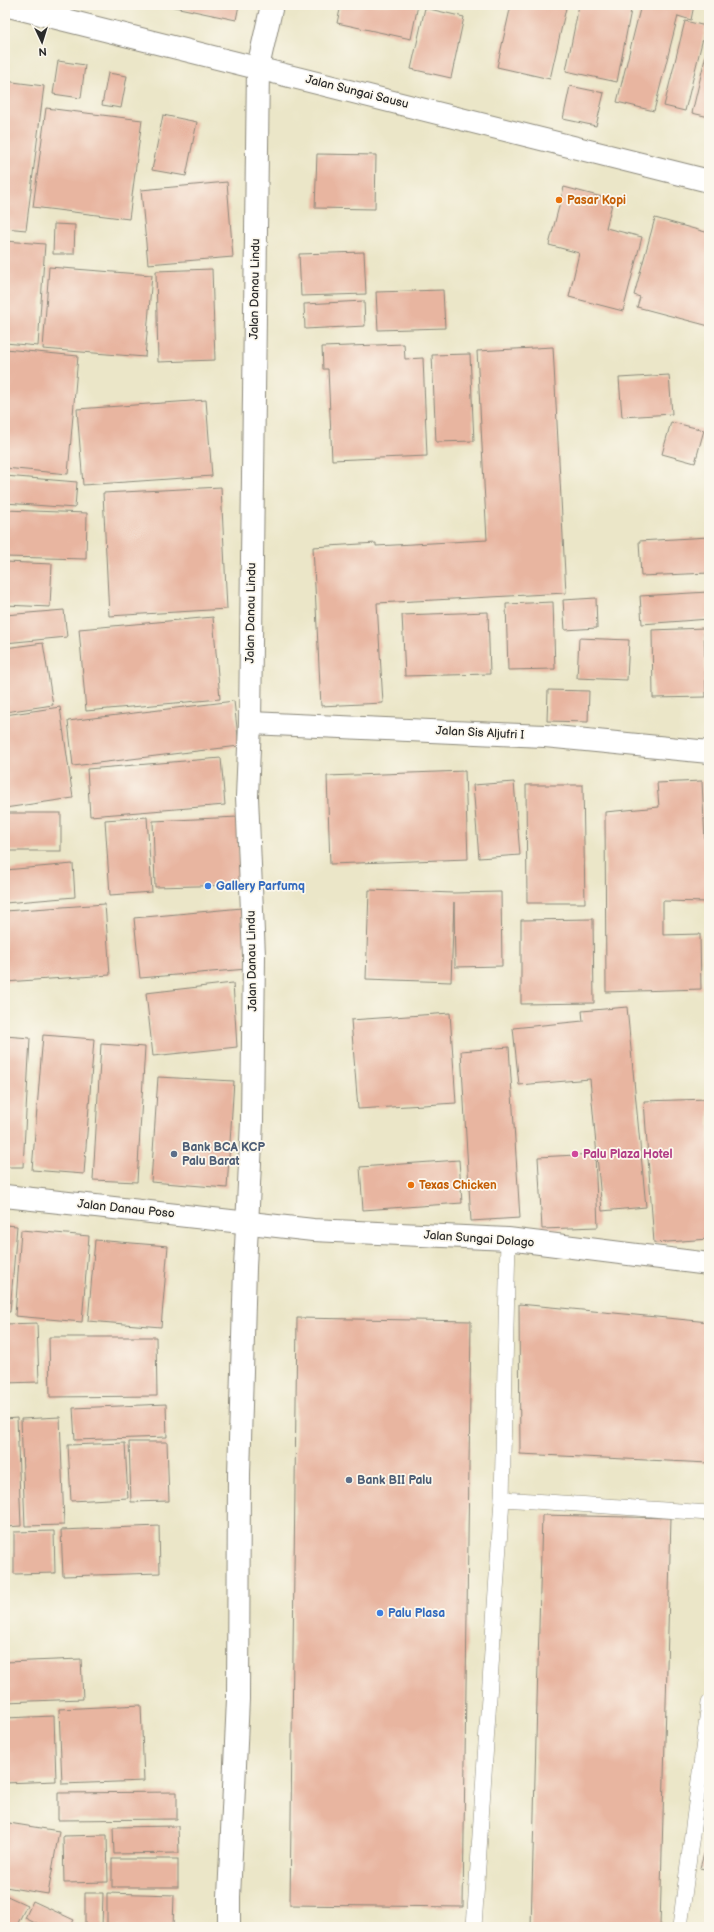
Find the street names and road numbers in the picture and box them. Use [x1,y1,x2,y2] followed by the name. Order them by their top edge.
[304,72,410,112] street label: Jalan Sungai Sausu
[247,238,263,340] street label: Jalan Danau Lindu
[243,562,259,664] street label: Jalan Danau Lindu
[435,723,525,743] street label: Jalan Sis Aljufri I
[244,910,260,1012] street label: Jalan Danau Lindu
[77,1196,176,1222] street label: Jalan Danau Poso
[423,1228,535,1250] street label: Jalan Sungai Dolago

